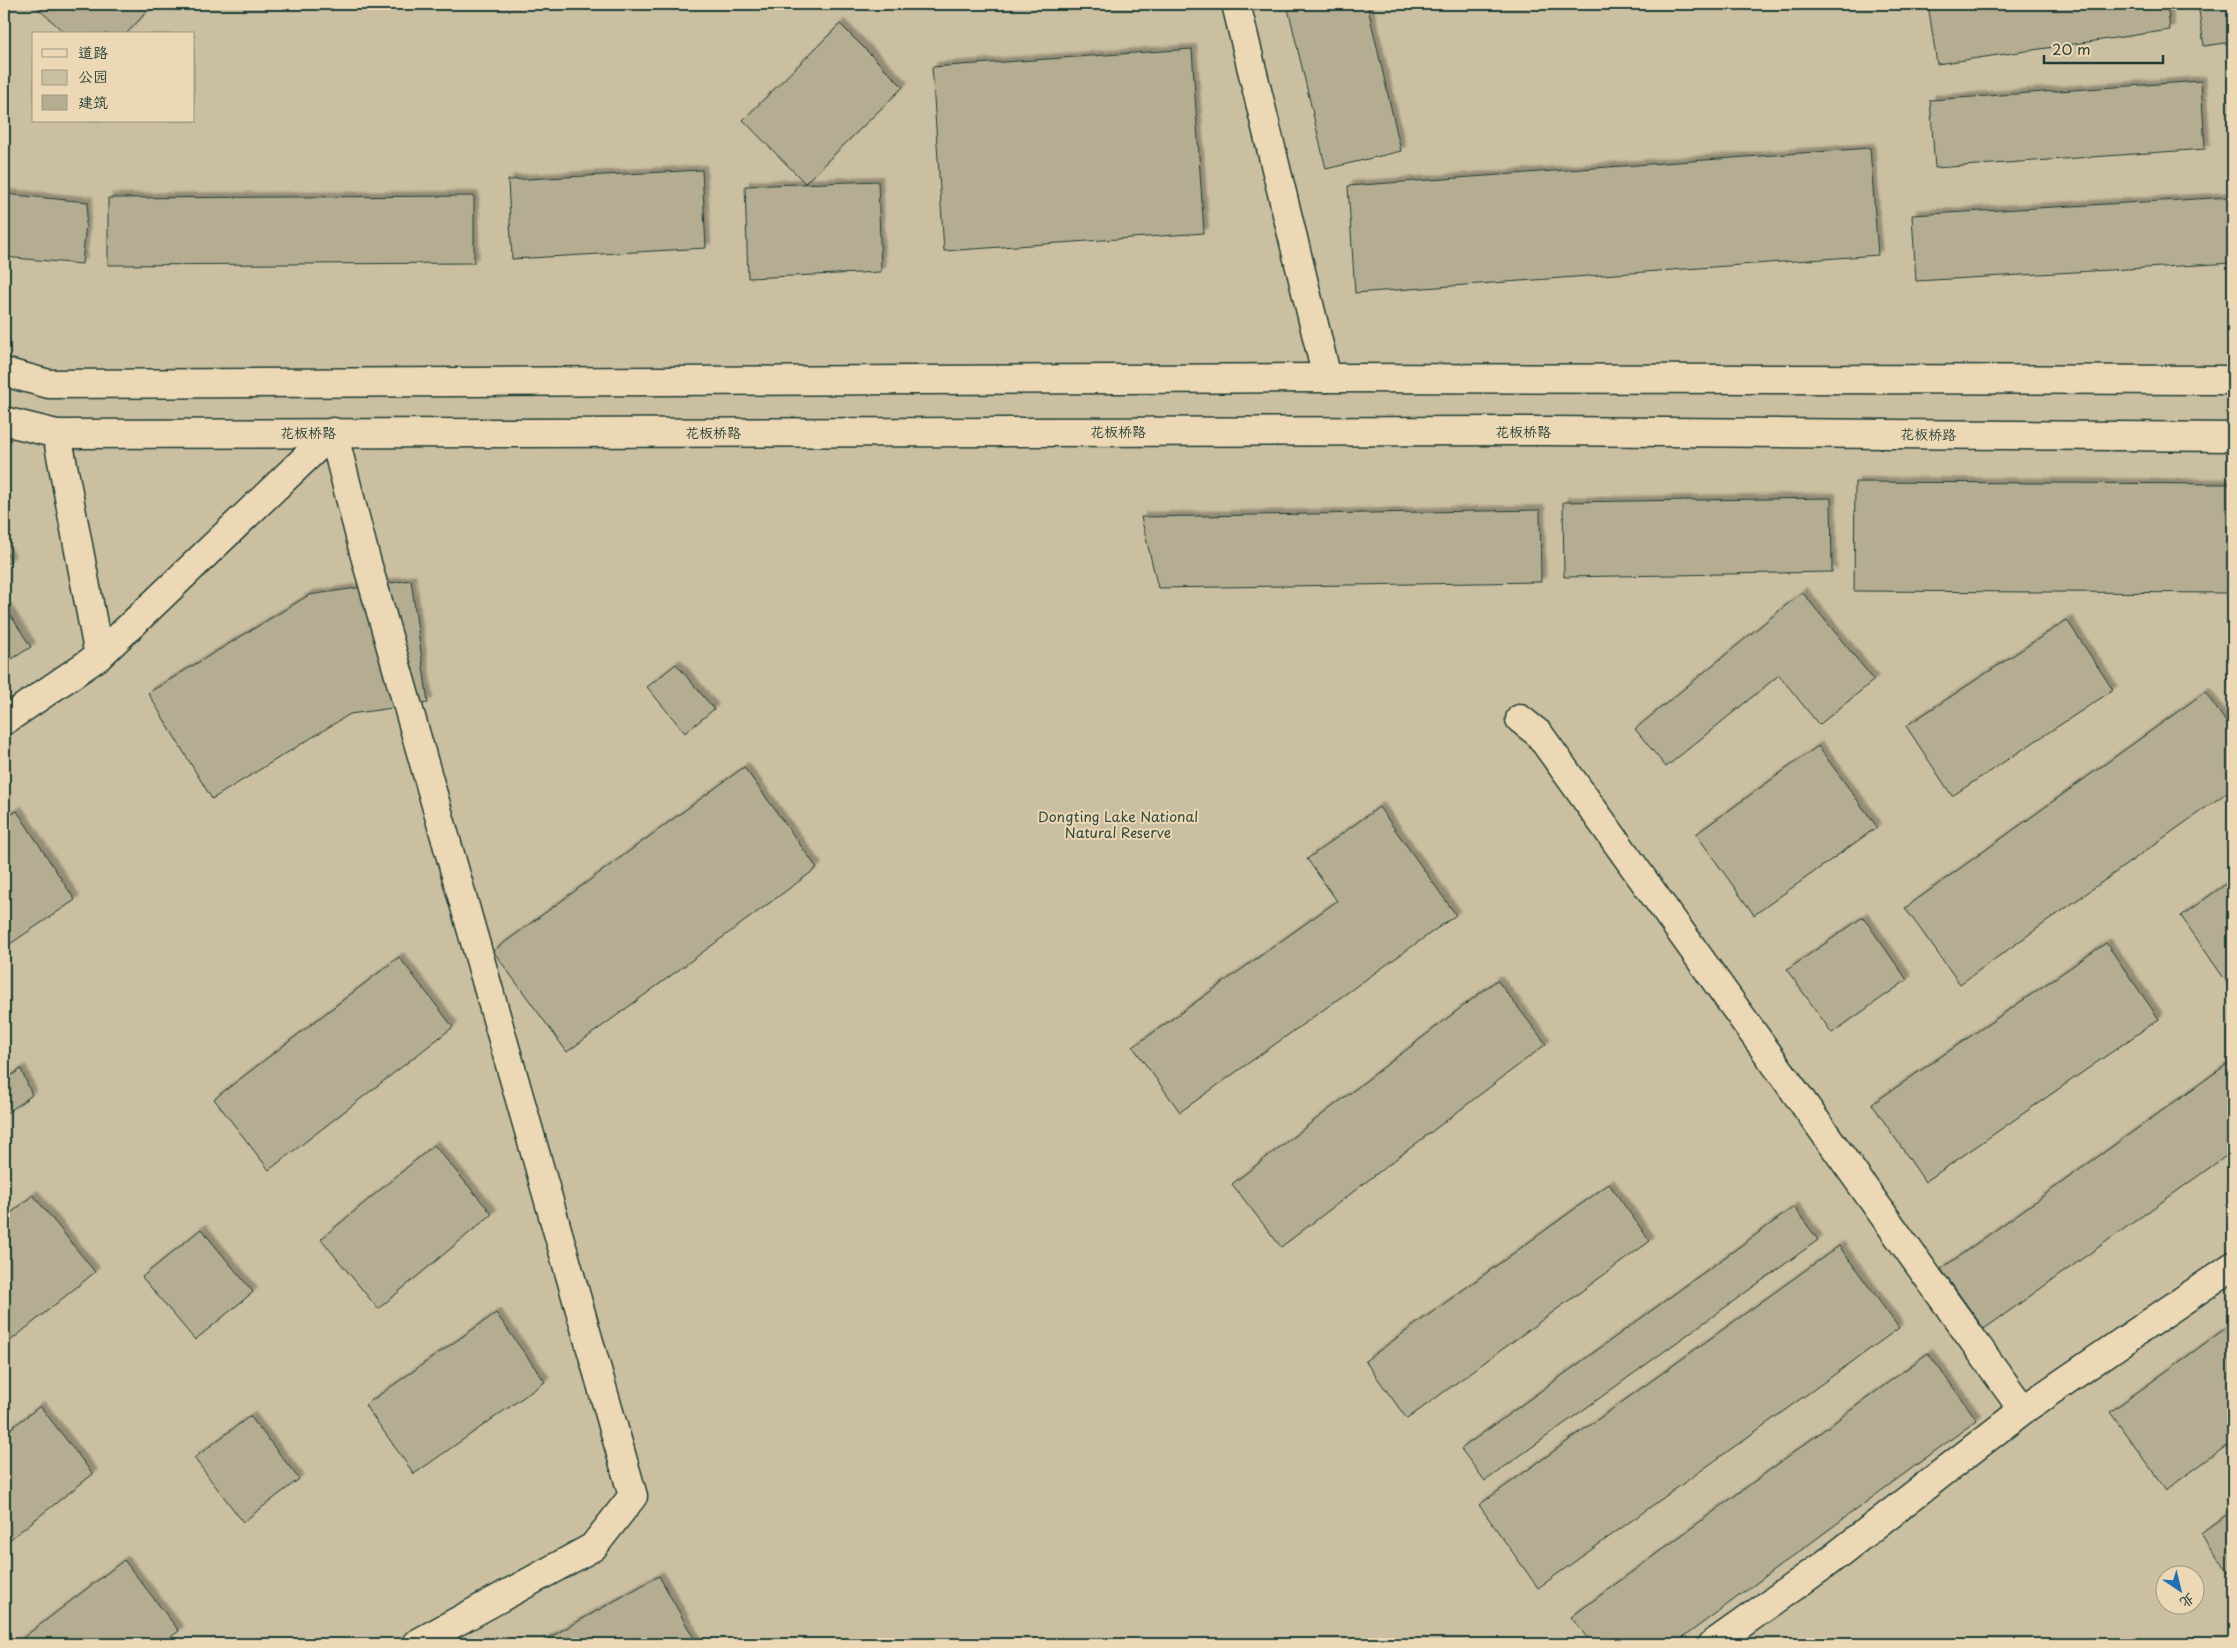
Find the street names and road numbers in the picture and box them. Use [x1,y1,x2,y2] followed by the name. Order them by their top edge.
[1090,421,1146,442] street label: 花板桥路
[1495,421,1551,442] street label: 花板桥路
[280,422,336,443] street label: 花板桥路
[685,422,741,443] street label: 花板桥路
[1900,423,1956,445] street label: 花板桥路

